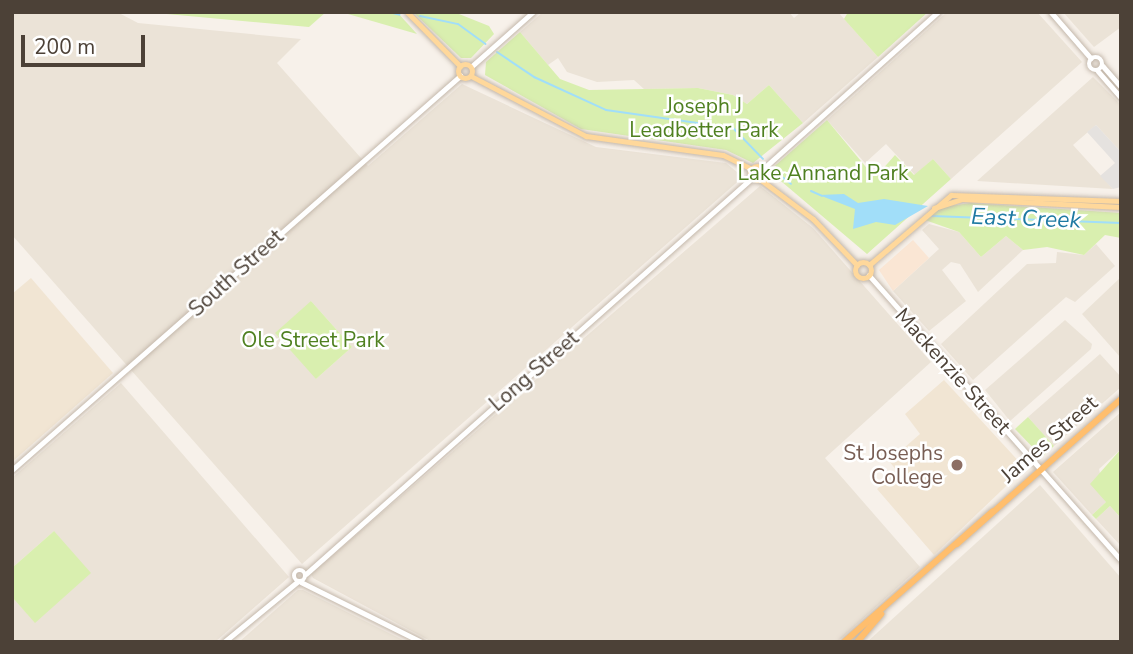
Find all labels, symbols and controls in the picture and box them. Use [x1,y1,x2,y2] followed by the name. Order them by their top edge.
[24,21,149,65] scale bar
[34,33,95,61] text: 200 m
[629,93,779,143] park label: Joseph J Leadbetter Park
[737,160,909,186] park label: Lake Annand Park
[971,203,1081,235] water label: East Creek
[184,224,288,322] street label: South Street
[890,303,1016,439] street label: Mackenzie Street
[484,325,584,417] street label: Long Street
[241,327,385,353] park label: Ole Street Park
[995,390,1103,488] street label: James Street
[843,440,943,490] place label: St Josephs College
[949,457,965,473] marker: St Josephs College

